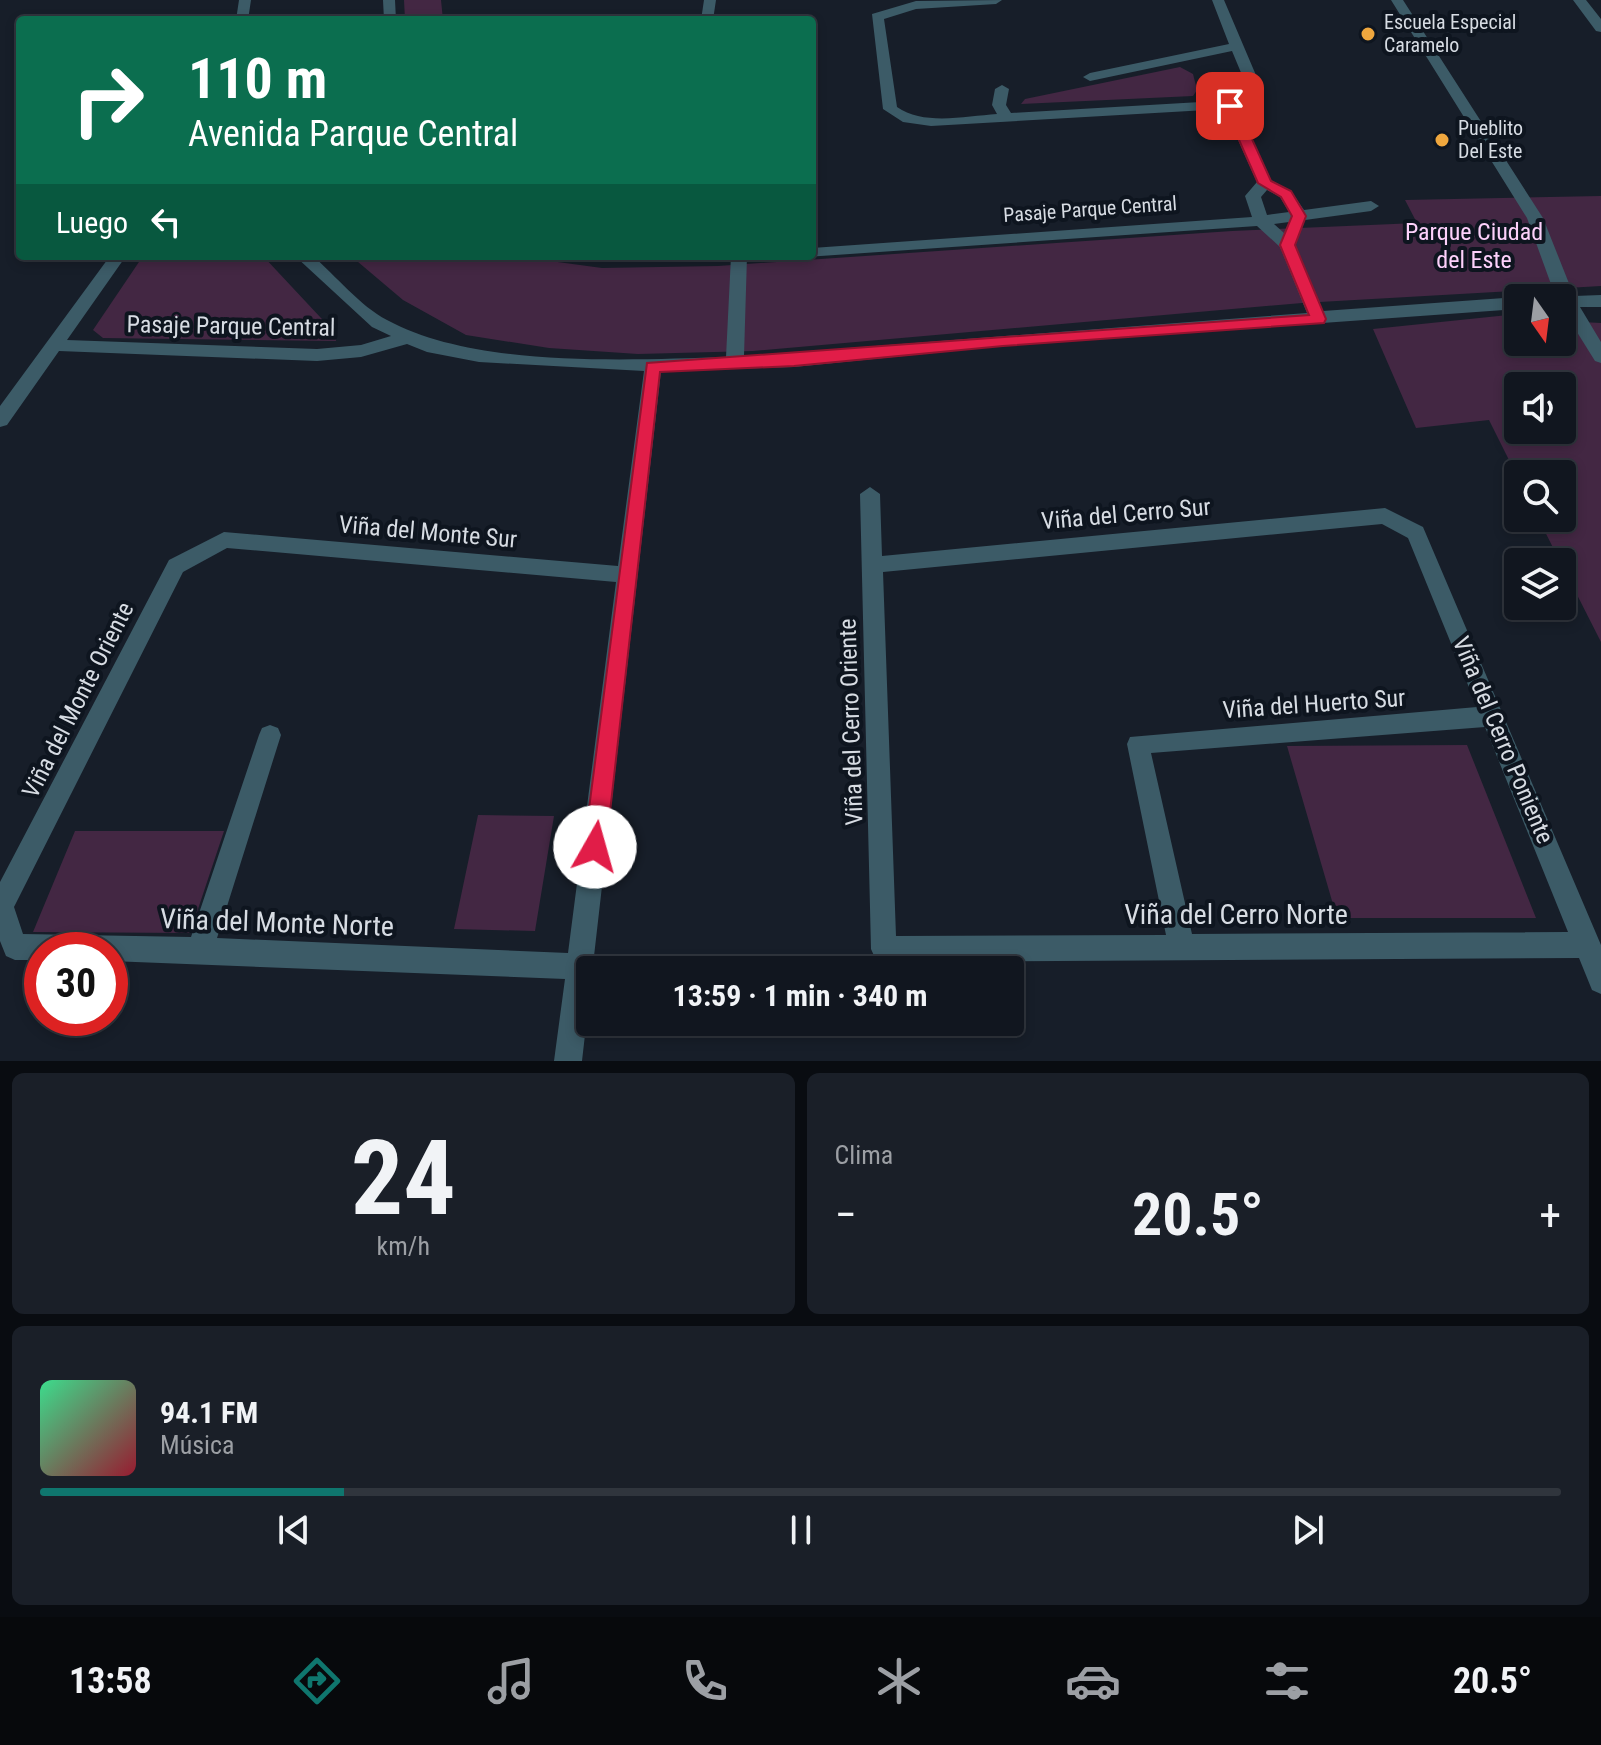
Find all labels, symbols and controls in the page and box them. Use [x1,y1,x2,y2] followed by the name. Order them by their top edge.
[1384,10,1516,57] place label: Escuela Especial Caramelo
[1359,25,1377,43] marker: Escuela Especial Caramelo
[188,46,327,112] text: 110 m
[56,48,160,152] icon: right
[1196,72,1264,140] pin
[1208,84,1252,128] icon: arrive
[188,113,518,155] text: Avenida Parque Central
[1458,116,1523,163] place label: Pueblito Del Este
[1433,131,1451,149] marker: Pueblito Del Este
[1002,191,1178,227] street label: Pasaje Parque Central
[144,200,188,244] icon: left
[56,205,128,240] text: Luego
[1405,218,1543,274] park label: Parque Ciudad del Este
[1504,284,1576,356] north arrow
[1504,284,1576,620] map controls
[126,310,336,342] street label: Pasaje Parque Central
[1504,372,1576,444] button: sound
[1504,460,1576,532] button: search
[1040,493,1212,535] street label: Viña del Cerro Sur
[338,510,518,554] street label: Viña del Monte Sur
[1504,548,1576,620] button: layers
[17,597,139,803] street label: Viña del Monte Oriente
[833,618,869,826] street label: Viña del Cerro Oriente
[1447,632,1559,848] street label: Viña del Cerro Poniente
[1222,684,1406,724] street label: Viña del Huerto Sur
[553,805,637,889] position arrow
[1124,898,1348,931] street label: Viña del Cerro Norte
[159,902,395,943] street label: Viña del Monte Norte
[24,932,128,1036] speed limit sign: 30
[673,978,927,1013] text: 13:59 · 1 min · 340 m
[351,1118,456,1239] text: 24
[835,1140,893,1170] text: Clima
[1132,1179,1264,1250] text: 20.5°
[835,1189,857,1241] text: −
[1539,1189,1561,1241] text: +
[377,1231,430,1261] text: km/h
[160,1395,258,1430] text: 94.1 FM
[160,1430,235,1460] text: Música
[272,1508,316,1552] icon: previous
[779,1508,823,1552] icon: pause
[1286,1508,1330,1552] icon: next
[289,1653,345,1709] icon: directions
[483,1653,539,1709] icon: music
[677,1653,733,1709] icon: phone
[871,1653,927,1709] icon: climate
[1065,1653,1121,1709] icon: car
[1259,1653,1315,1709] icon: filters
[69,1660,152,1702] text: 13:58
[1453,1660,1532,1702] text: 20.5°

